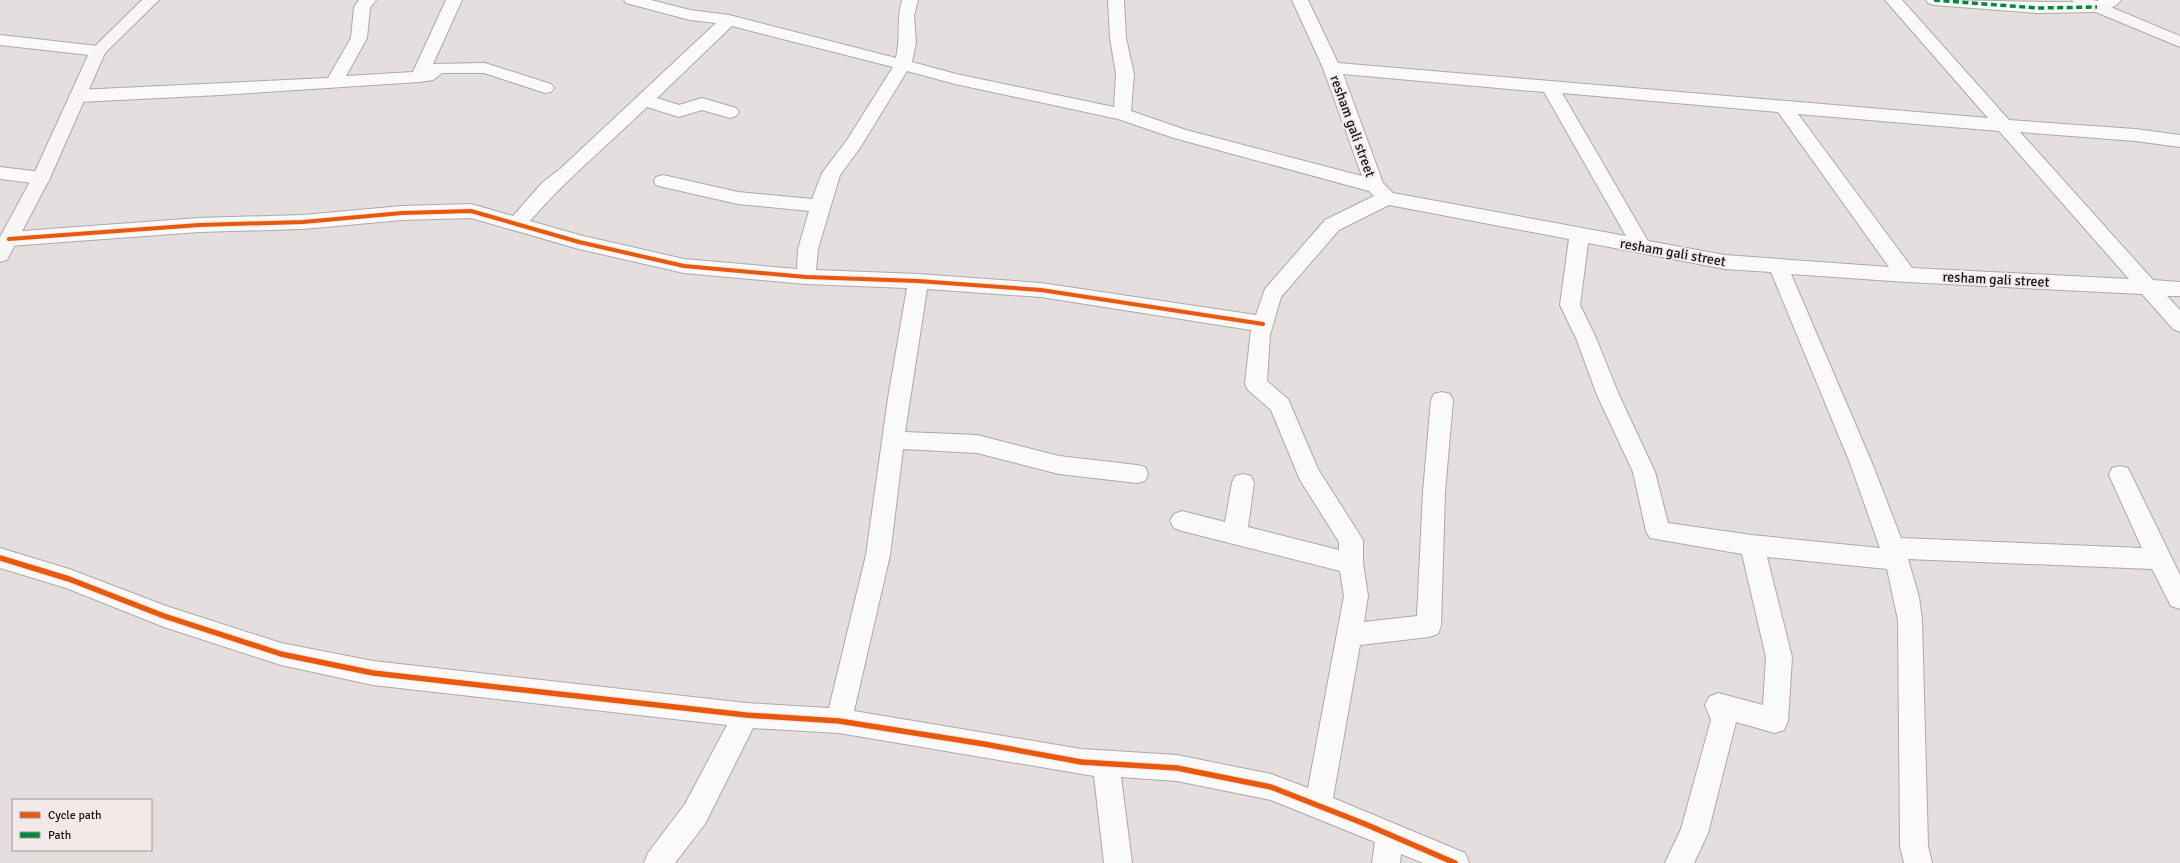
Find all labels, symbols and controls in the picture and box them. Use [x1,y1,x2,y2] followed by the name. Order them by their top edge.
[1326,73,1379,180] street label: resham gali street
[1619,235,1727,270] street label: resham gali street
[1942,268,2050,291] street label: resham gali street
[12,799,152,851] legend
[48,808,101,823] text: Cycle path
[48,828,71,843] text: Path

